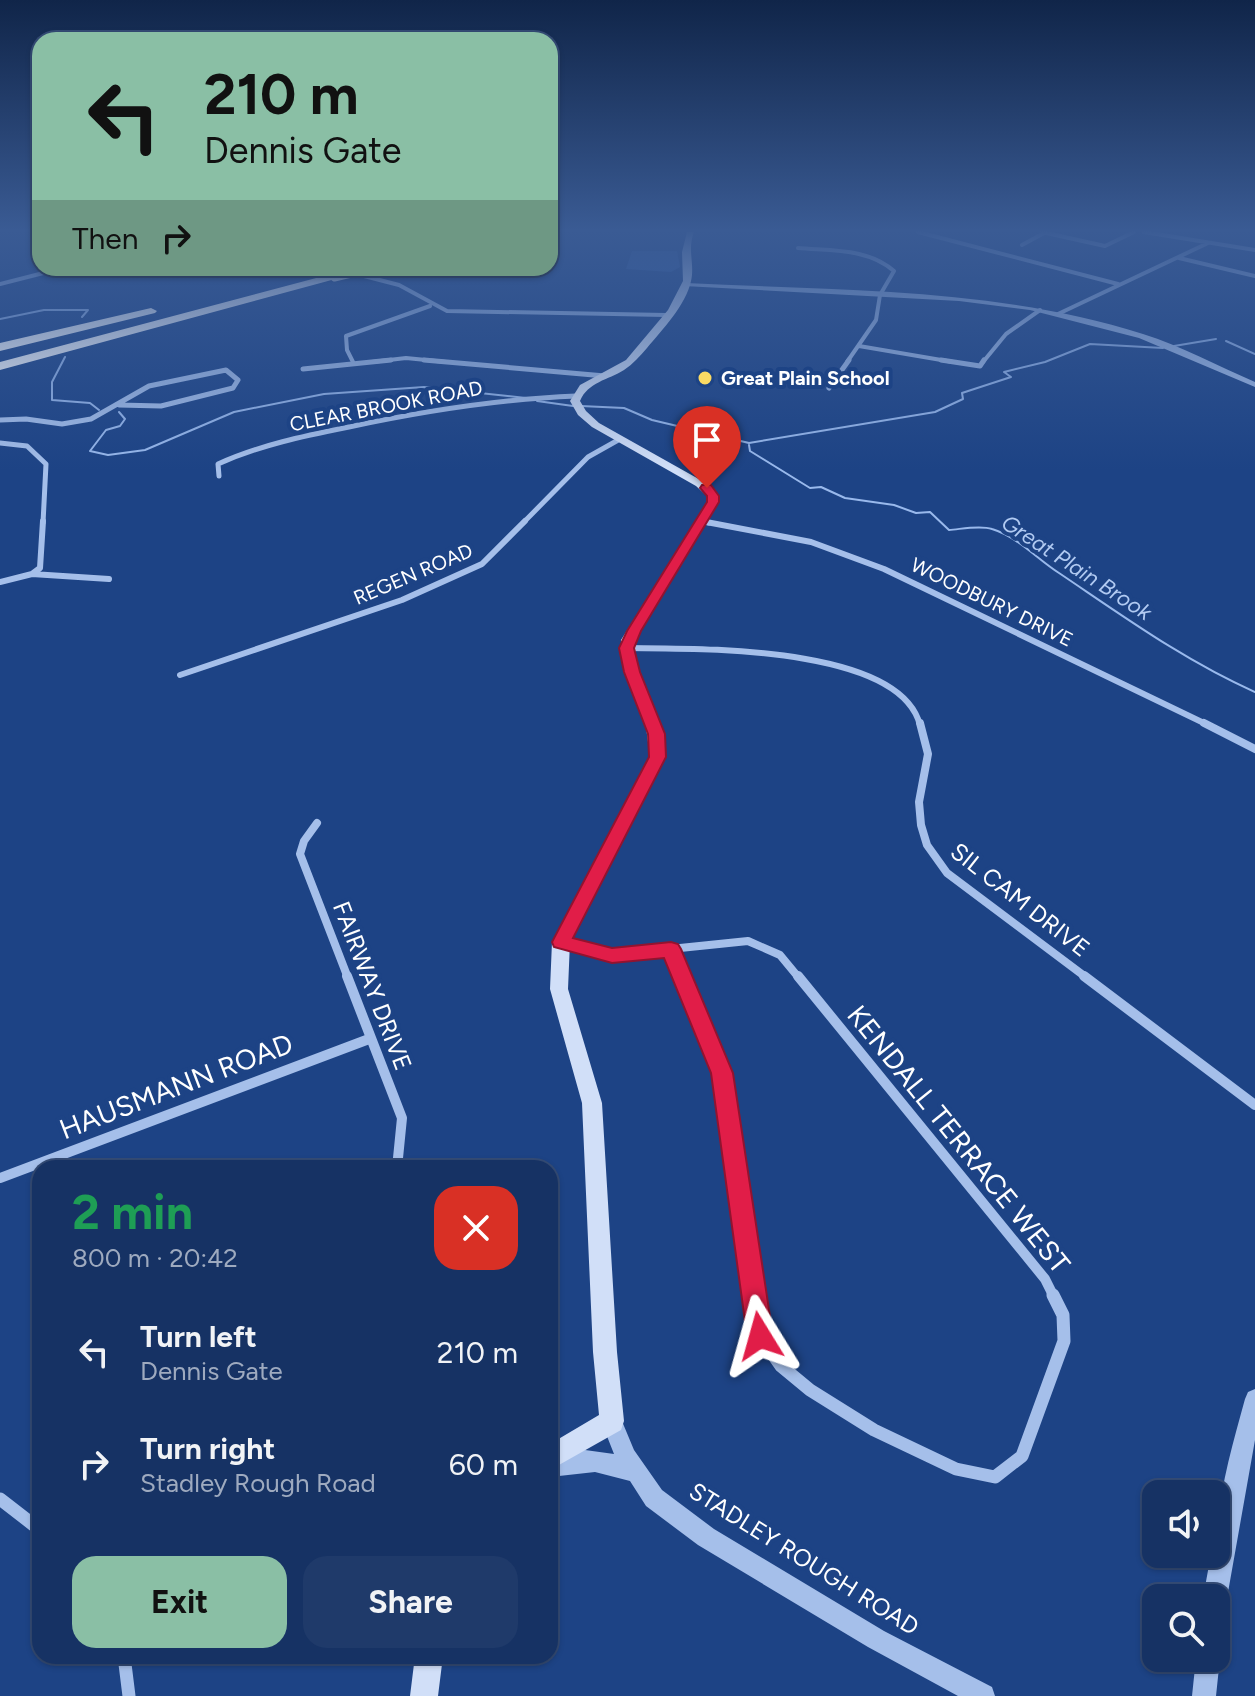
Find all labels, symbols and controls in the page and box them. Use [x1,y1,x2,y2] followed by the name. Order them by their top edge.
[204,61,359,128] text: 210 m
[72,64,176,168] icon: left
[204,129,402,172] text: Dennis Gate
[154,216,198,260] icon: right
[72,220,138,257] text: Then
[721,366,890,390] place label: Great Plain School
[696,369,714,387] marker: Great Plain School
[288,376,484,436] street label: CLEAR BROOK ROAD
[673,406,741,488] pin
[685,418,729,462] icon: arrive
[997,509,1158,627] water label: Great Plain Brook
[350,538,476,610] street label: REGEN ROAD
[907,552,1077,652] street label: WOODBURY DRIVE
[945,836,1096,963] street label: SIL CAM DRIVE
[327,897,418,1074] street label: FAIRWAY DRIVE
[840,998,1078,1280] street label: KENDALL TERRACE WEST
[54,1026,298,1146] street label: HAUSMANN ROAD
[72,1183,193,1241] text: 2 min
[434,1186,518,1270] button: close
[72,1242,238,1274] text: 800 m · 20:42
[718,1294,802,1378] position arrow
[140,1318,257,1355] text: Turn left
[72,1330,116,1374] icon: left
[437,1334,518,1371] text: 210 m
[140,1355,283,1387] text: Dennis Gate
[140,1430,275,1467] text: Turn right
[72,1442,116,1486] icon: right
[449,1446,518,1483] text: 60 m
[140,1467,376,1499] text: Stadley Rough Road
[684,1476,925,1641] street label: STADLEY ROUGH ROAD
[1142,1480,1230,1672] map controls
[1142,1480,1230,1568] button: sound
[72,1556,287,1648] button: Exit
[303,1556,518,1648] button: Share
[1142,1584,1230,1672] button: search

